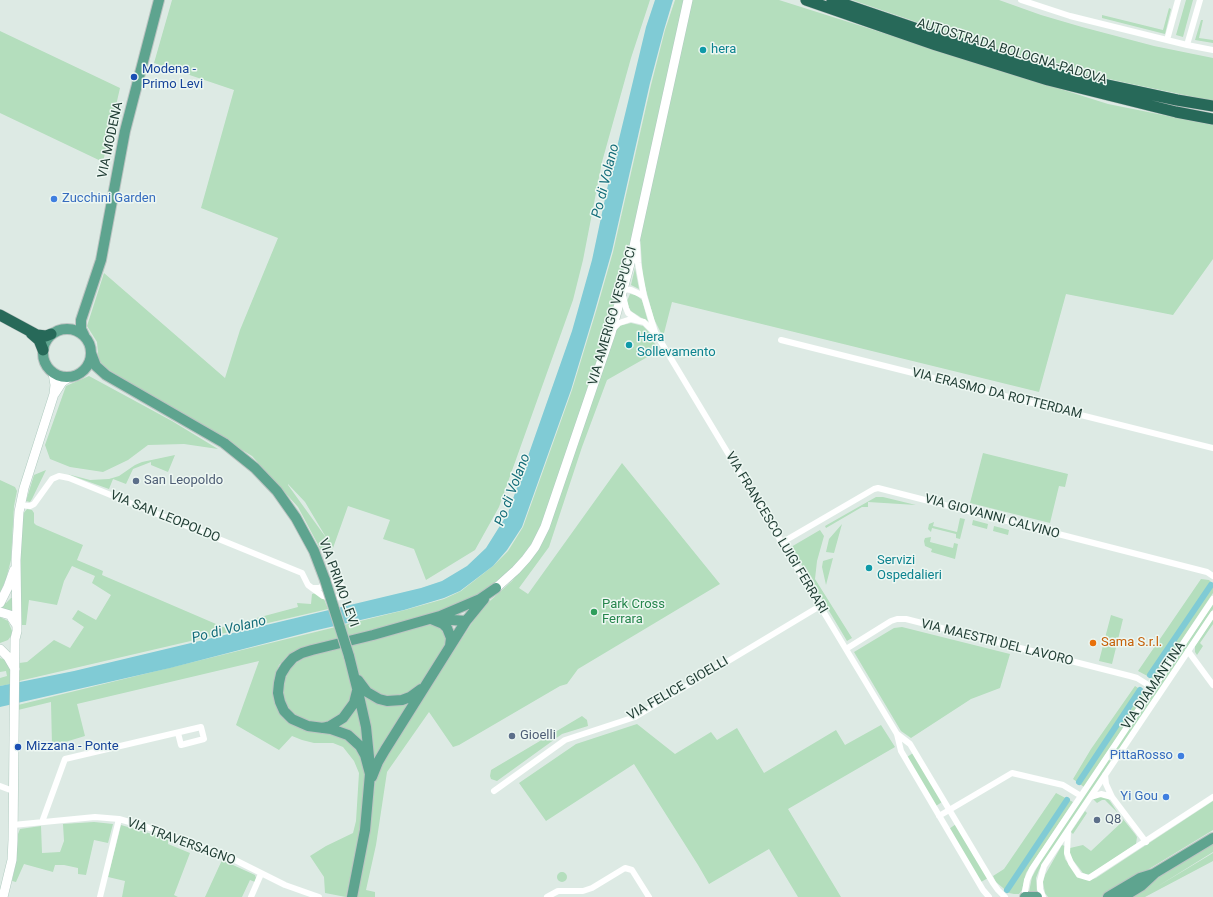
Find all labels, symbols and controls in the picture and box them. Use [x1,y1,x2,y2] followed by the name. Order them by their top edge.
[915,16,1109,88] street label: AUTOSTRADA BOLOGNA-PADOVA
[711,42,736,58] place label: hera
[698,45,708,55] marker: hera
[142,62,203,93] place label: Modena - Primo Levi
[129,72,139,82] marker: Modena - Primo Levi
[95,100,127,180] street label: VIA MODENA
[589,142,623,220] water label: Po di Volano
[62,191,156,207] place label: Zucchini Garden
[49,194,59,204] marker: Zucchini Garden
[586,245,640,387] street label: VIA AMERIGO VESPUCCI
[637,330,716,361] place label: Hera Sollevamento
[624,340,634,350] marker: Hera Sollevamento
[910,365,1084,423] street label: VIA ERASMO DA ROTTERDAM
[722,449,830,617] street label: VIA FRANCESCO LUIGI FERRARI
[492,451,534,529] water label: Po di Volano
[144,473,223,489] place label: San Leopoldo
[131,476,141,486] marker: San Leopoldo
[108,488,222,546] street label: VIA SAN LEOPOLDO
[923,491,1061,543] street label: VIA GIOVANNI CALVINO
[315,537,361,629] street label: VIA PRIMO LEVI
[877,553,942,584] place label: Servizi Ospedalieri
[864,563,874,573] marker: Servizi Ospedalieri
[602,597,665,628] place label: Park Cross Ferrara
[589,607,599,617] marker: Park Cross Ferrara
[190,613,268,647] water label: Po di Volano
[919,617,1075,669] street label: VIA MAESTRI DEL LAVORO
[1101,635,1162,651] place label: Sama S.r.l.
[1088,638,1098,648] marker: Sama S.r.l.
[1119,639,1189,733] street label: VIA DIAMANTINA
[625,654,731,724] street label: VIA FELICE GIOELLI
[520,728,556,744] place label: Gioelli
[507,731,517,741] marker: Gioelli
[26,739,119,755] place label: Mizzana - Ponte
[13,742,23,752] marker: Mizzana - Ponte
[1110,748,1173,764] place label: PittaRosso
[1176,751,1186,761] marker: PittaRosso
[1120,789,1158,805] place label: Yi Gou
[1161,792,1171,802] marker: Yi Gou
[1105,812,1121,828] place label: Q8
[125,815,237,869] street label: VIA TRAVERSAGNO
[1092,815,1102,825] marker: Q8

